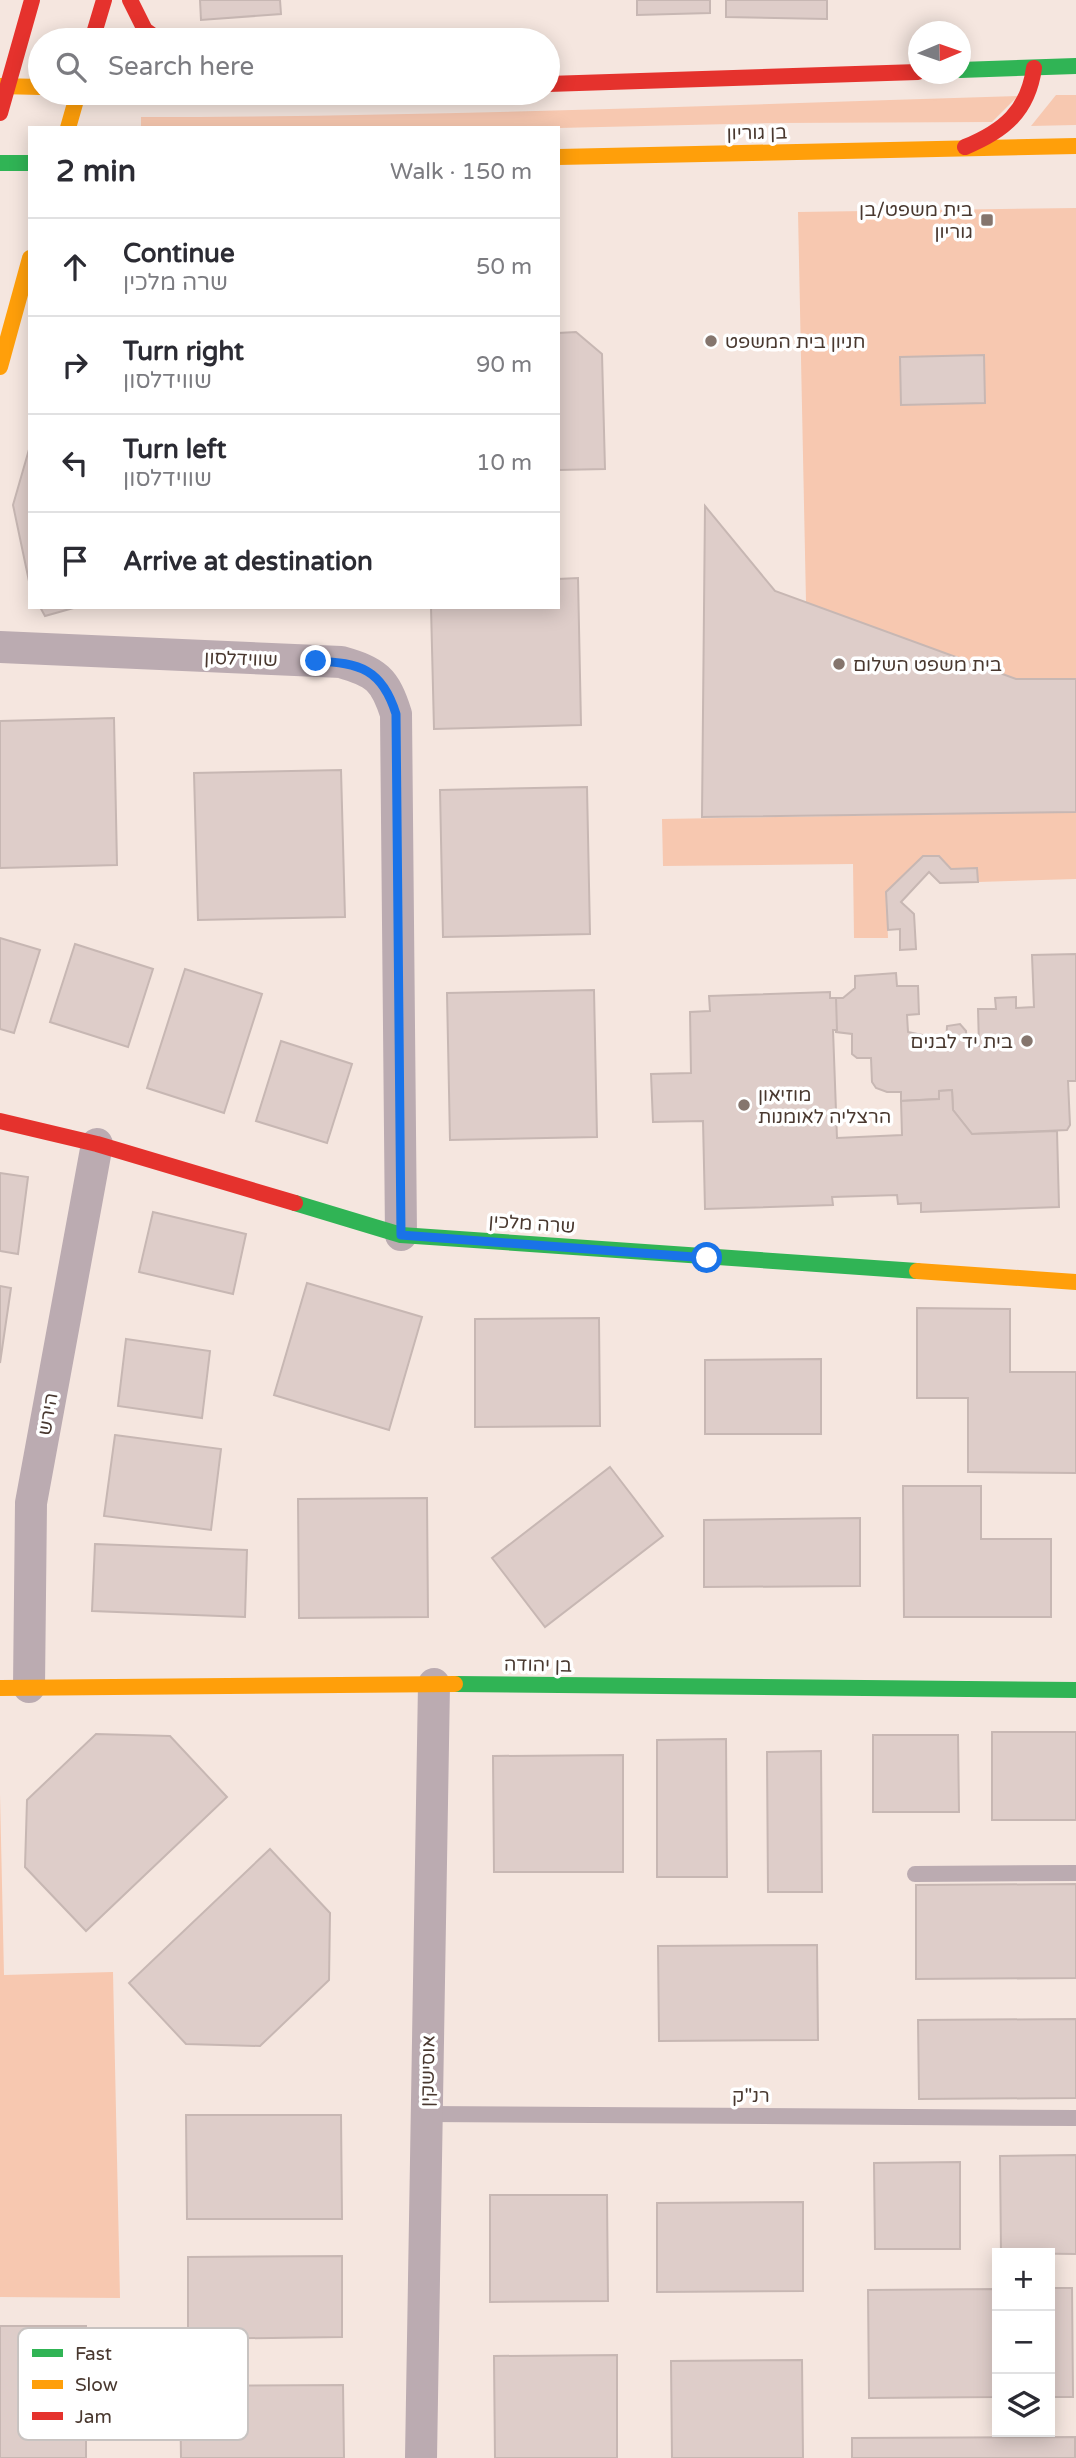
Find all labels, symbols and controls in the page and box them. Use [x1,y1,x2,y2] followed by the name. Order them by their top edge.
[908,21,971,84] north arrow
[28,28,560,105] search box
[52,48,90,86] icon: search
[108,51,254,82] text: Search here
[726,121,788,145] street label: בן גוריון
[56,153,136,190] text: 2 min
[390,158,532,186] text: Walk · 150 m
[859,199,973,243] place label: בית משפט/בן גוריון
[979,212,995,228] marker: בית משפט/בן גוריון
[123,238,235,269] text: Continue
[56,248,94,286] icon: ahead
[476,253,532,281] text: 50 m
[123,269,228,297] text: שרה מלכין
[725,331,865,353] place label: חניון בית המשפט
[703,333,719,349] marker: חניון בית המשפט
[123,336,244,367] text: Turn right
[56,346,94,384] icon: right
[476,351,532,379] text: 90 m
[123,367,212,395] text: שווידלסון
[123,434,226,465] text: Turn left
[56,444,94,482] icon: left
[476,449,532,477] text: 10 m
[123,465,212,493] text: שווידלסון
[56,542,94,580] icon: arrive
[123,546,373,577] text: Arrive at destination
[300,645,331,676] route end
[204,647,278,671] street label: שווידלסון
[853,654,1002,676] place label: בית משפט השלום
[831,656,847,672] marker: בית משפט השלום
[910,1031,1013,1053] place label: בית יד לבנים
[1019,1033,1035,1049] marker: בית יד לבנים
[758,1084,891,1128] place label: מוזיאון הרצליה לאומנות
[736,1097,752,1113] marker: מוזיאון הרצליה לאומנות
[488,1210,576,1238] street label: שרה מלכין
[691,1242,722,1273] route start
[33,1391,63,1437] street label: הירש
[504,1653,572,1677] street label: בן יהודה
[416,2035,440,2107] street label: אוסישקין
[732,2085,770,2107] street label: רנ"ק
[992,2248,1055,2437] map controls
[992,2248,1055,2311] button: +
[992,2311,1055,2374] button: −
[18,2328,248,2440] legend
[75,2343,112,2365] text: Fast
[75,2374,118,2396] text: Slow
[992,2374,1055,2437] button: layers
[75,2406,112,2428] text: Jam

